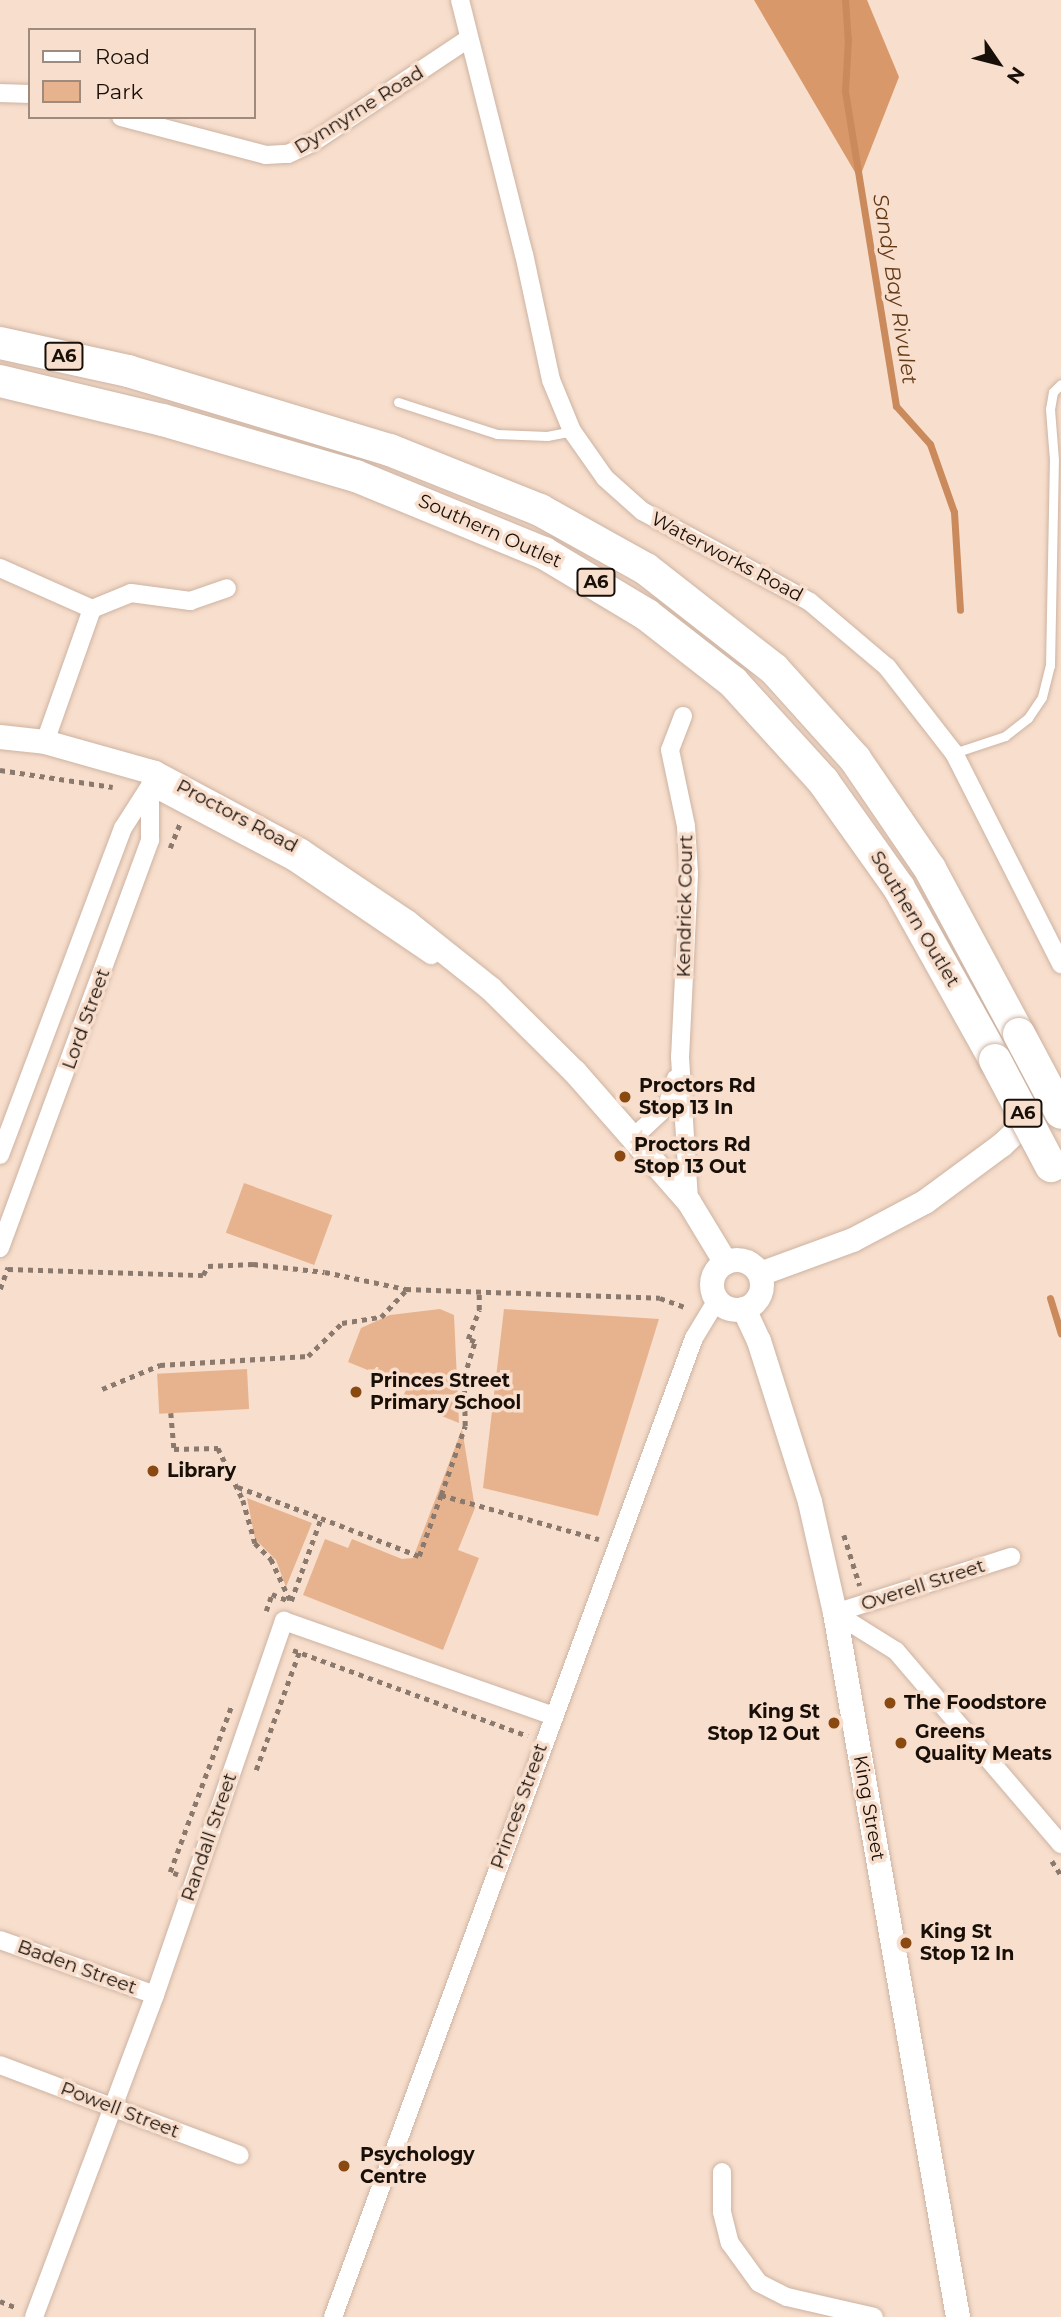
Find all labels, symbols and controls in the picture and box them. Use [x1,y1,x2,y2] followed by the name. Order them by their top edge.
[28,28,256,119] legend
[963,28,1033,98] north arrow
[95,44,150,69] text: Road
[290,61,428,159] street label: Dynnyrne Road
[1002,62,1029,88] text: N
[95,79,143,104] text: Park
[868,192,922,386] water label: Sandy Bay Rivulet
[43,342,85,370] road number: A6
[415,489,565,573] street label: Southern Outlet
[647,507,807,607] street label: Waterworks Road
[575,568,617,596] road number: A6
[172,774,302,858] street label: Proctors Road
[672,834,698,978] street label: Kendrick Court
[865,847,965,991] street label: Southern Outlet
[57,965,115,1073] street label: Lord Street
[639,1075,756,1119] place label: Proctors Rd Stop 13 In
[617,1089,633,1105] marker: Proctors Rd Stop 13 In
[1002,1098,1044,1128] road number: A6
[634,1134,751,1178] place label: Proctors Rd Stop 13 Out
[612,1148,628,1164] marker: Proctors Rd Stop 13 Out
[370,1370,521,1414] place label: Princes Street Primary School
[348,1384,364,1400] marker: Princes Street Primary School
[167,1460,236,1482] place label: Library
[145,1463,161,1479] marker: Library
[858,1554,988,1616] street label: Overell Street
[904,1692,1047,1714] place label: The Foodstore
[882,1695,898,1711] marker: The Foodstore
[708,1701,820,1745] place label: King St Stop 12 Out
[826,1715,842,1731] marker: King St Stop 12 Out
[915,1721,1052,1765] place label: Greens Quality Meats
[893,1735,909,1751] marker: Greens Quality Meats
[486,1740,552,1872] street label: Princes Street
[848,1753,890,1863] street label: King Street
[176,1770,242,1904] street label: Randall Street
[920,1921,1014,1965] place label: King St Stop 12 In
[14,1935,140,1999] street label: Baden Street
[898,1935,914,1951] marker: King St Stop 12 In
[57,2077,183,2143] street label: Powell Street
[360,2144,475,2188] place label: Psychology Centre
[334,2156,354,2176] marker: Psychology Centre

